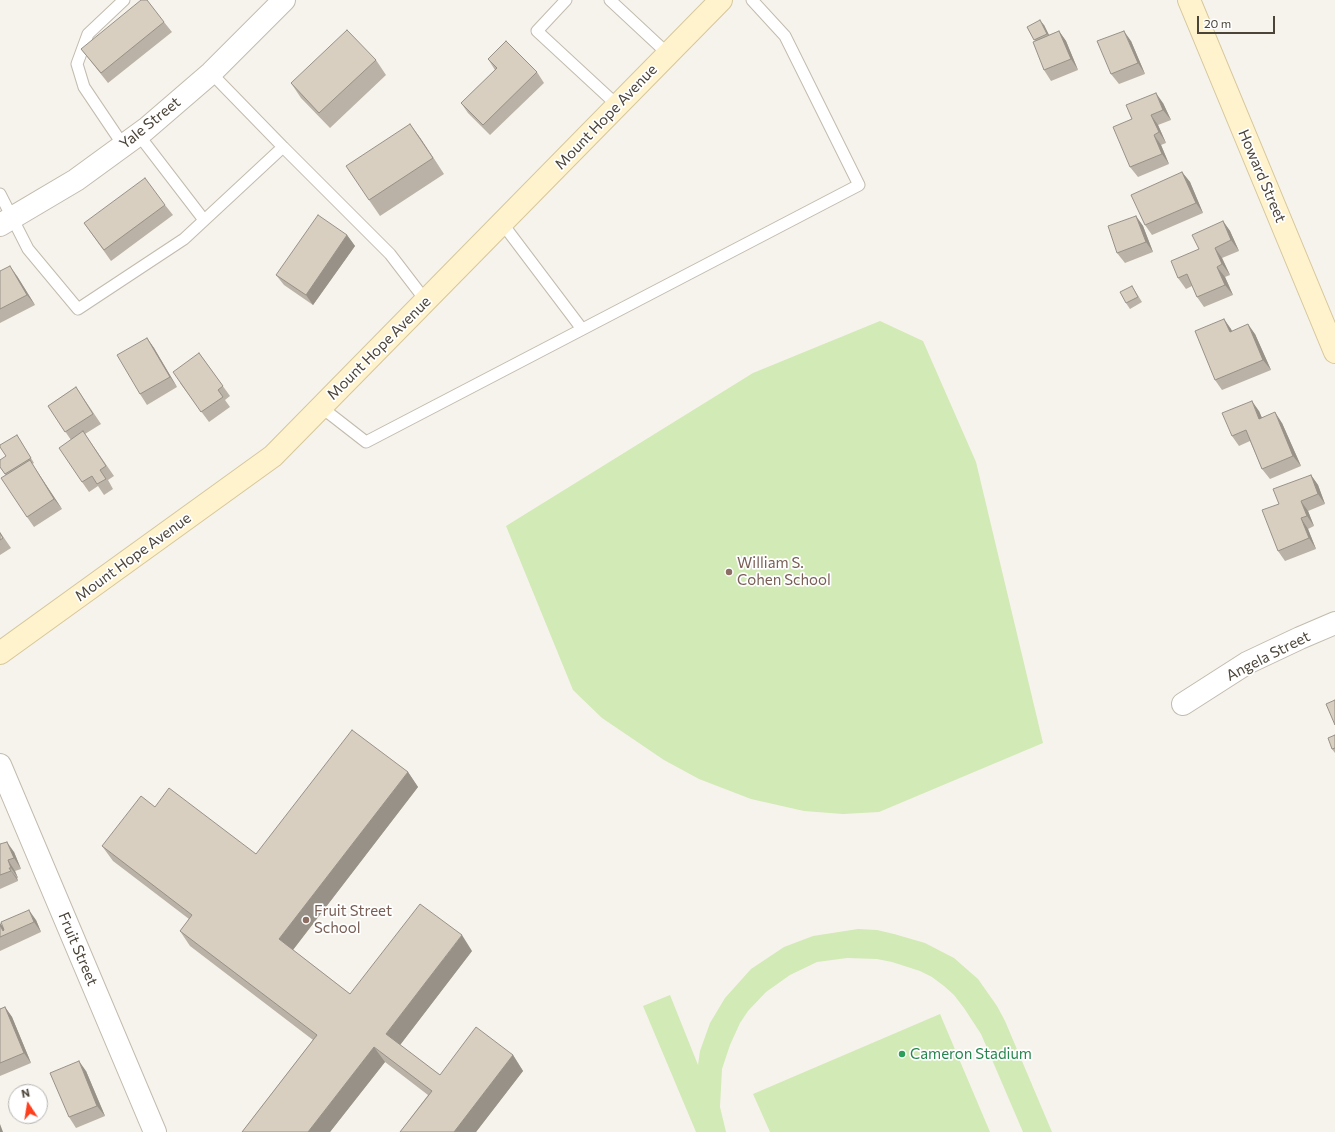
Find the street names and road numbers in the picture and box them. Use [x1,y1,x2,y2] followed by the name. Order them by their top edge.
[551,61,661,173] street label: Mount Hope Avenue
[116,93,184,153] street label: Yale Street
[1234,127,1290,225] street label: Howard Street
[323,292,435,404] street label: Mount Hope Avenue
[71,509,195,605] street label: Mount Hope Avenue
[1223,627,1313,685] street label: Angela Street
[54,910,102,988] street label: Fruit Street

